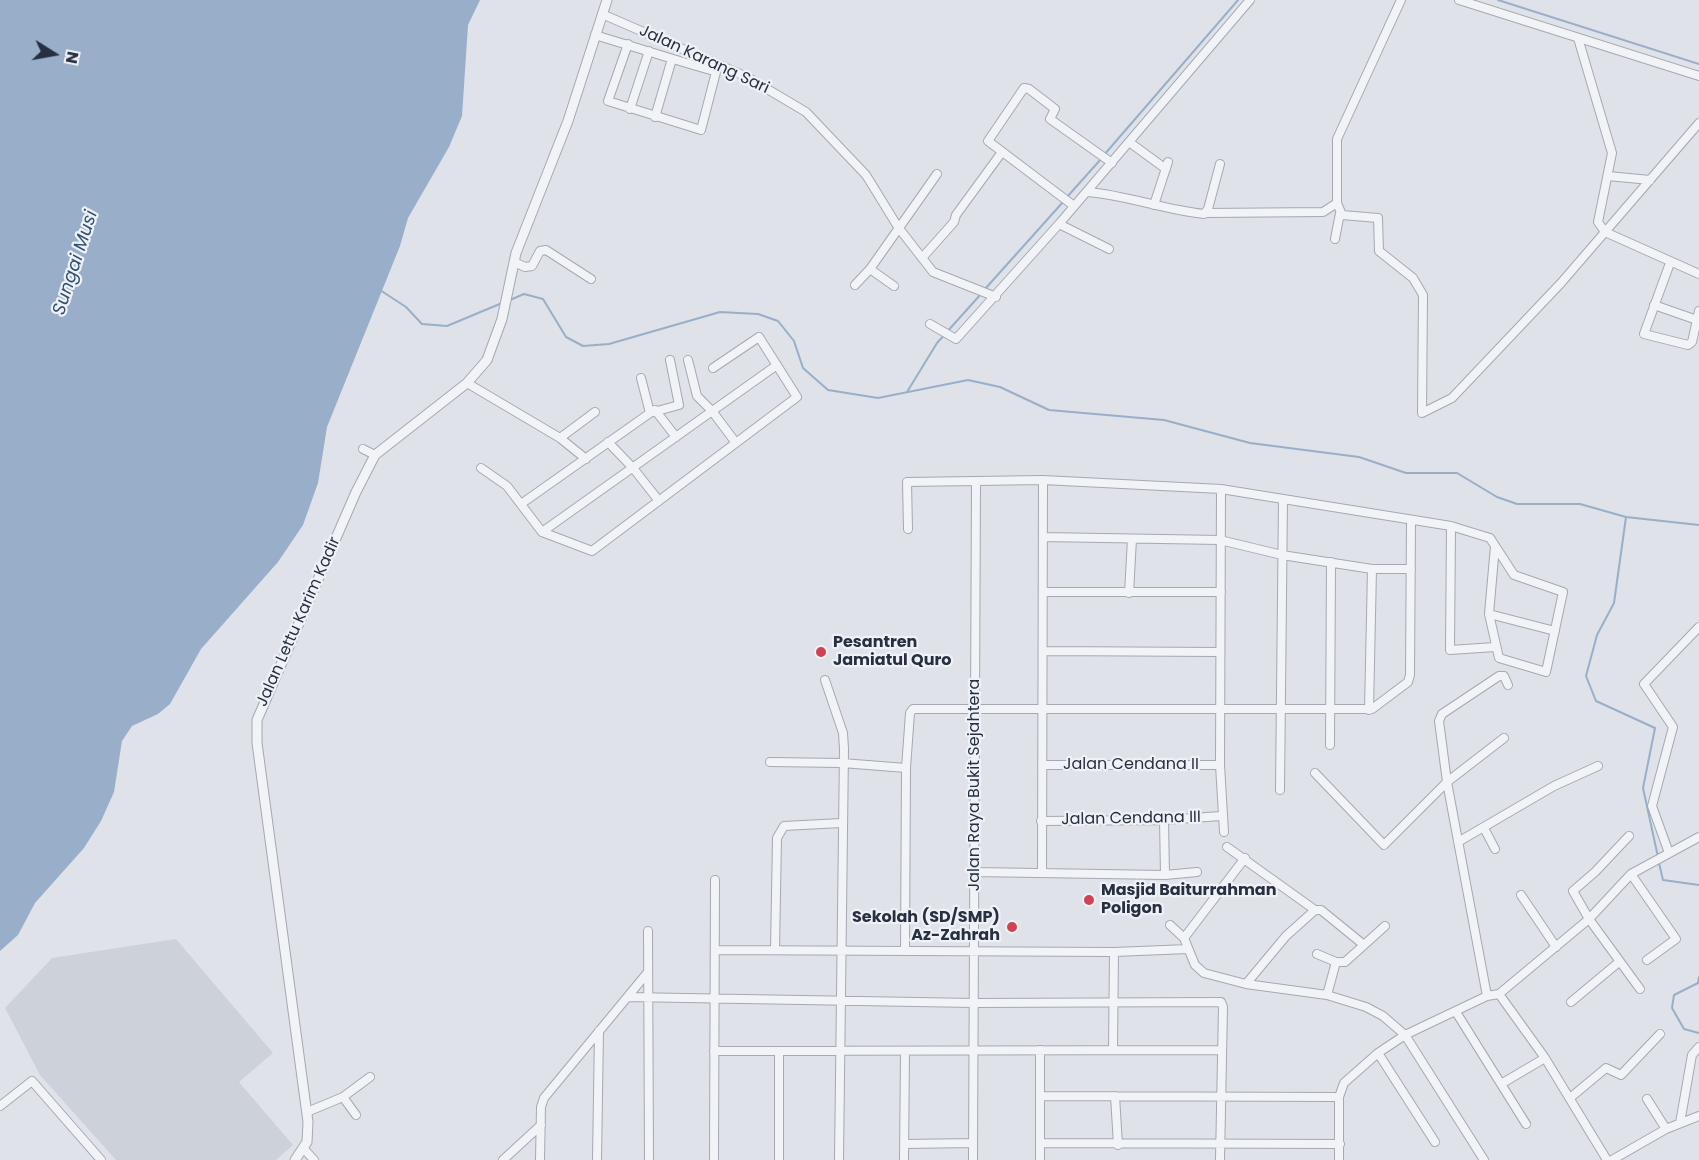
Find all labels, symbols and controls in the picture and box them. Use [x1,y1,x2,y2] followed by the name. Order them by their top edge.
[636,21,772,99] street label: Jalan Karang Sari
[24,24,84,84] north arrow
[60,49,85,66] text: N
[49,208,103,318] water label: Sungai Musi
[253,534,345,710] street label: Jalan Lettu Karim Kadir
[833,633,951,671] place label: Pesantren Jamiatul Quro
[814,645,828,659] marker: Pesantren Jamiatul Quro
[965,679,985,891] street label: Jalan Raya Bukit Sejahtera
[1063,755,1199,775] street label: Jalan Cendana II
[1061,808,1201,830] street label: Jalan Cendana III
[1101,881,1277,919] place label: Masjid Baiturrahman Poligon
[1082,893,1096,907] marker: Masjid Baiturrahman Poligon
[852,908,1000,946] place label: Sekolah (SD/SMP) Az-Zahrah
[1005,920,1019,934] marker: Sekolah (SD/SMP) Az-Zahrah

